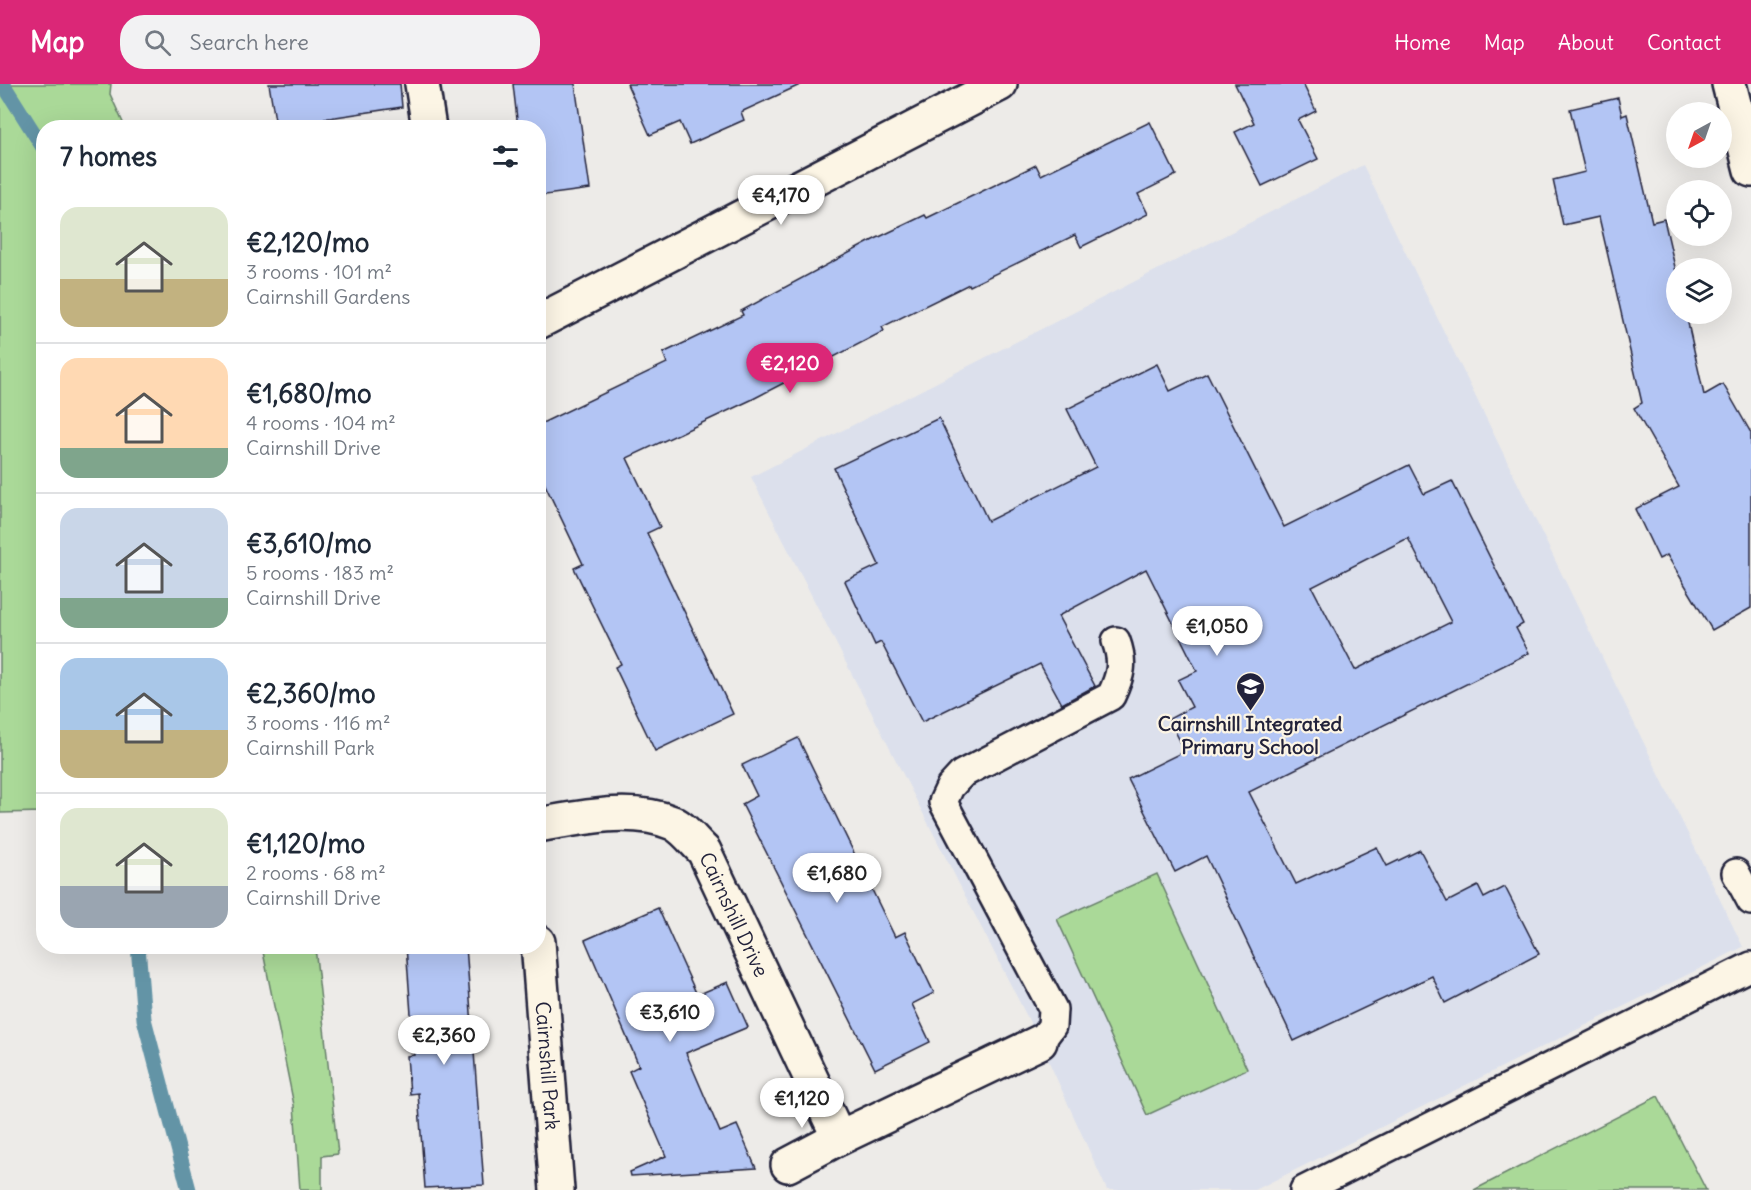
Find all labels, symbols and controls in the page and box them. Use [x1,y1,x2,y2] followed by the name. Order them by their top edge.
[120,15,540,69] search box
[30,24,84,60] text: Map
[141,26,174,59] icon: search
[189,28,309,56] text: Search here
[1394,29,1451,56] text: Home
[1484,29,1525,56] text: Map
[1558,29,1614,56] text: About
[1647,29,1721,56] text: Contact
[1666,102,1732,168] north arrow
[1666,102,1732,324] map controls
[60,140,157,173] text: 7 homes
[489,140,522,173] icon: filters
[732,175,830,226] pin: €4,170
[1666,180,1732,246] button: locate
[752,182,810,207] text: €4,170
[246,226,369,259] text: €2,120/mo
[108,231,180,303] icon: home
[1666,258,1732,324] button: layers
[246,259,392,284] text: 3 rooms · 101 m²
[246,284,410,309] text: Cairnshill Gardens
[741,343,839,394] pin: €2,120
[760,350,820,375] text: €2,120
[246,377,372,410] text: €1,680/mo
[108,382,180,454] icon: home
[246,410,396,435] text: 4 rooms · 104 m²
[246,435,381,460] text: Cairnshill Drive
[246,527,372,560] text: €3,610/mo
[108,532,180,604] icon: home
[246,560,394,585] text: 5 rooms · 183 m²
[246,585,381,610] text: Cairnshill Drive
[1168,606,1266,657] pin: €1,050
[1186,613,1248,638] text: €1,050
[1234,670,1266,712] school or university icon: Cairnshill Integrated Primary School
[246,677,376,710] text: €2,360/mo
[108,682,180,754] icon: home
[246,710,390,735] text: 3 rooms · 116 m²
[1158,711,1342,759] place label: Cairnshill Integrated Primary School
[246,735,375,760] text: Cairnshill Park
[246,827,365,860] text: €1,120/mo
[108,832,180,904] icon: home
[694,848,774,981] street label: Cairnshill Drive
[788,853,886,904] pin: €1,680
[246,860,386,885] text: 2 rooms · 68 m²
[807,860,868,885] text: €1,680
[246,885,381,910] text: Cairnshill Drive
[621,992,719,1043] pin: €3,610
[639,999,701,1024] text: €3,610
[531,1000,565,1131] street label: Cairnshill Park
[395,1015,493,1066] pin: €2,360
[412,1022,476,1047] text: €2,360
[753,1078,851,1129] pin: €1,120
[774,1085,830,1110] text: €1,120

